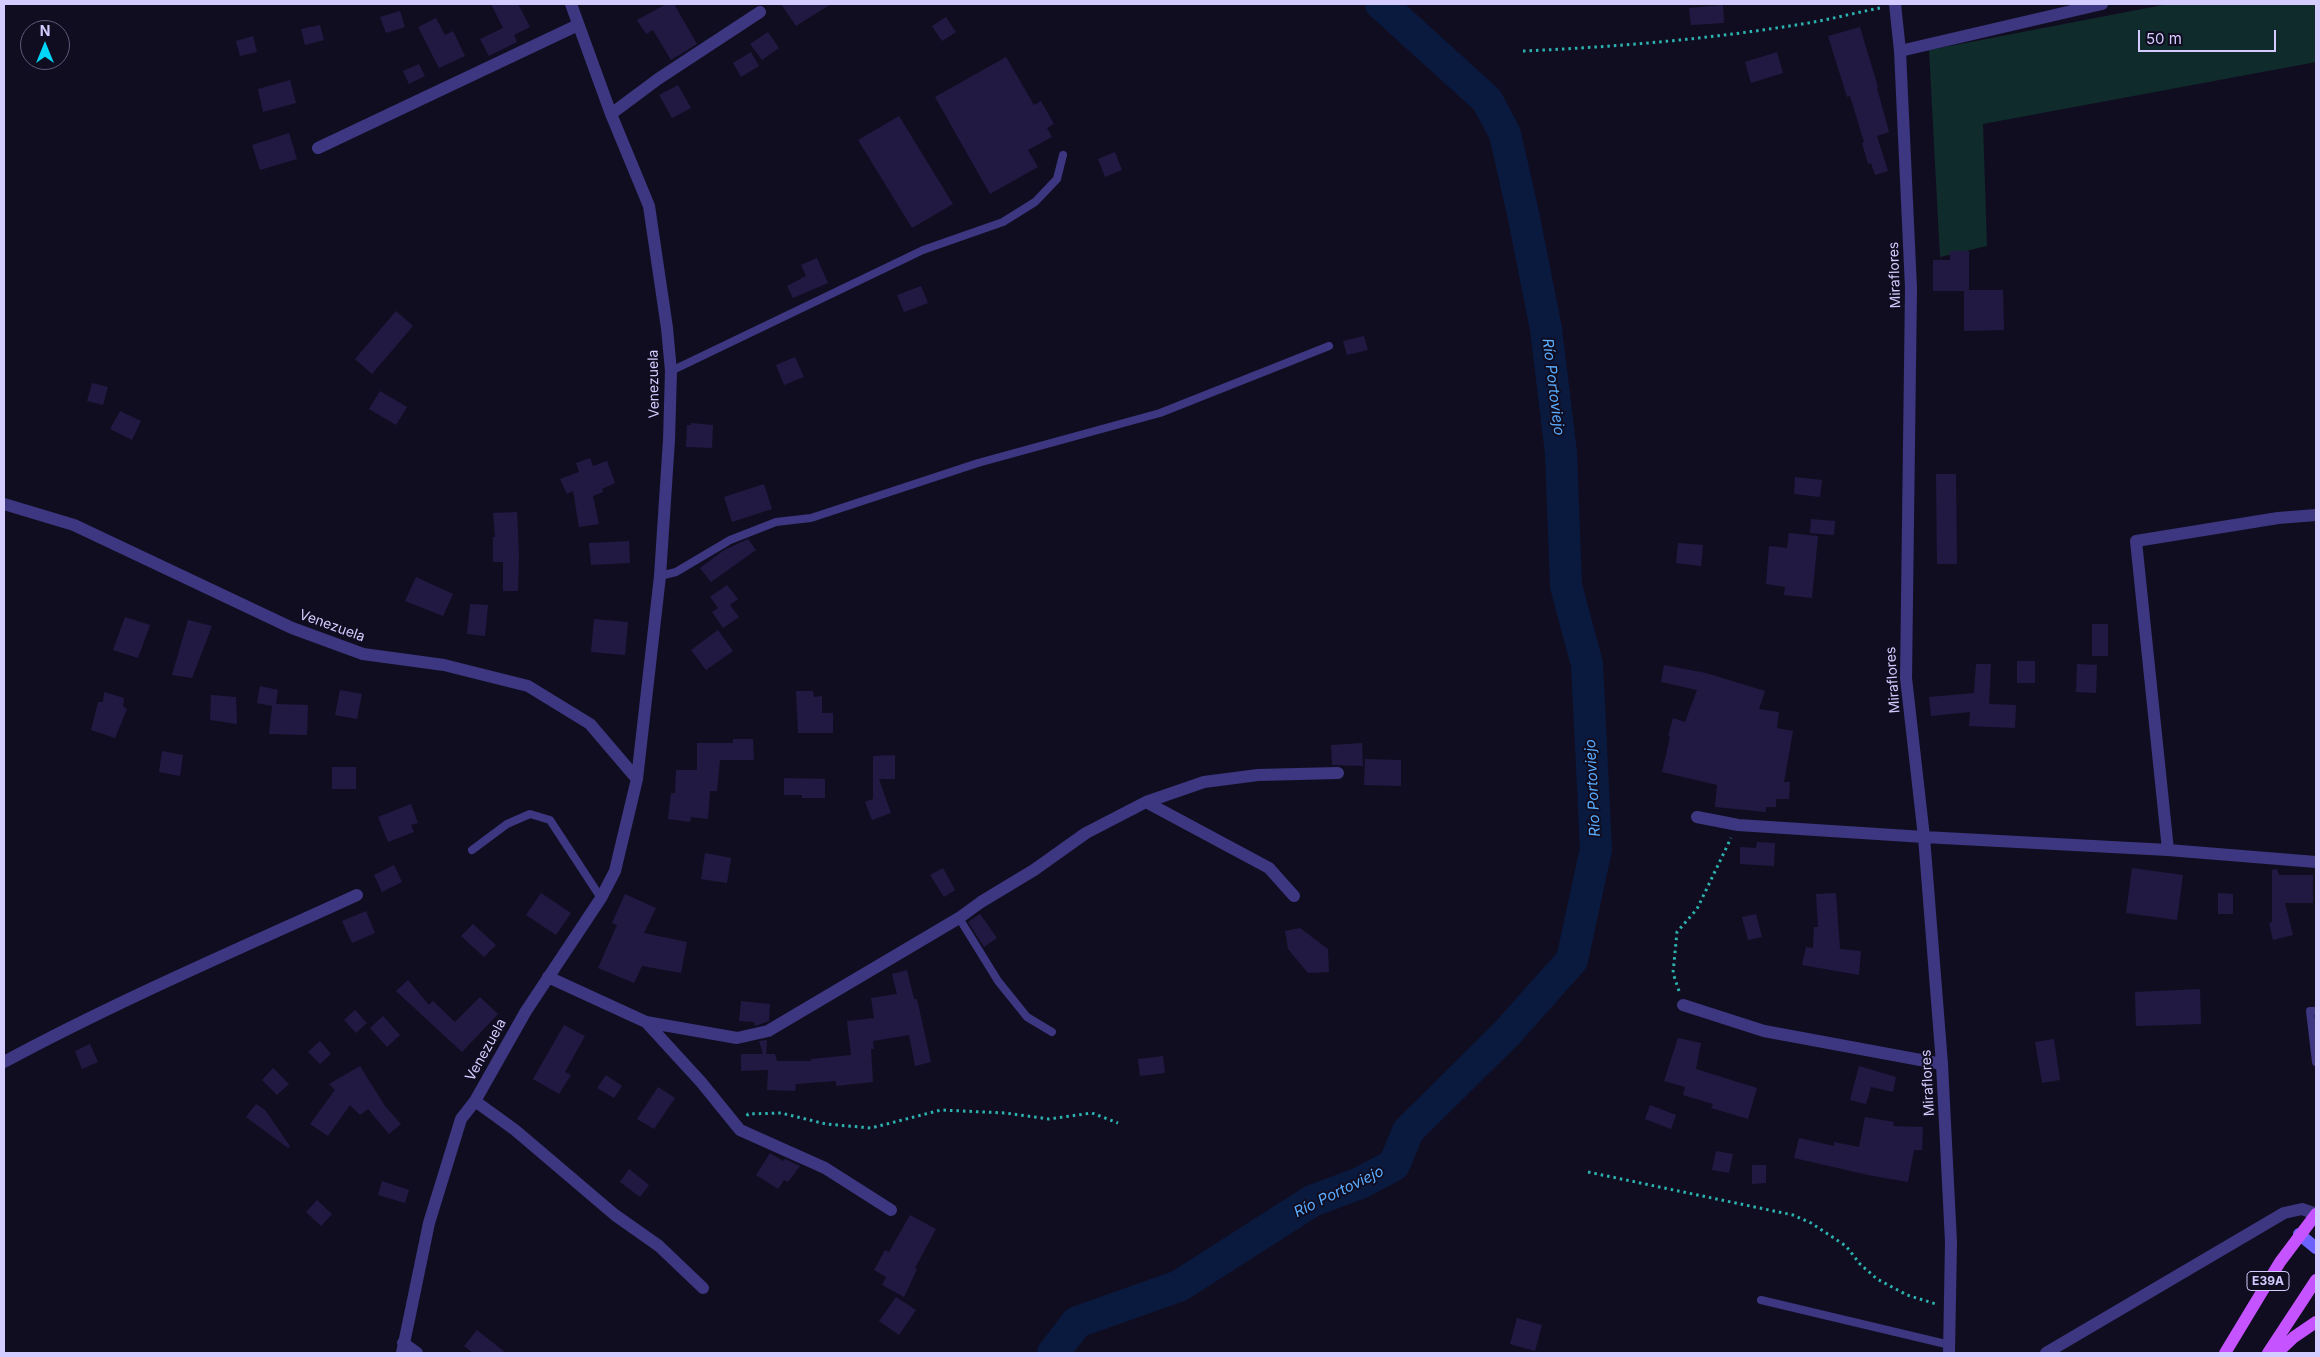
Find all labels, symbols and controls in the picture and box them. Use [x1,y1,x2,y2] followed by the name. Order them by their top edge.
[20,20,70,70] north arrow
[2140,20,2278,52] scale bar
[40,22,50,39] text: N
[2146,29,2182,48] text: 50 m
[1885,241,1905,309] street label: Miraflores
[1538,337,1568,437] water label: Río Portoviejo
[645,349,663,419] street label: Venezuela
[297,606,367,646] street label: Venezuela
[1882,646,1904,714] street label: Miraflores
[1581,739,1605,837] water label: Río Portoviejo
[462,1016,510,1084] street label: Venezuela
[1918,1049,1938,1117] street label: Miraflores
[1291,1162,1387,1222] water label: Río Portoviejo
[2247,1272,2289,1290] road number: E39A

